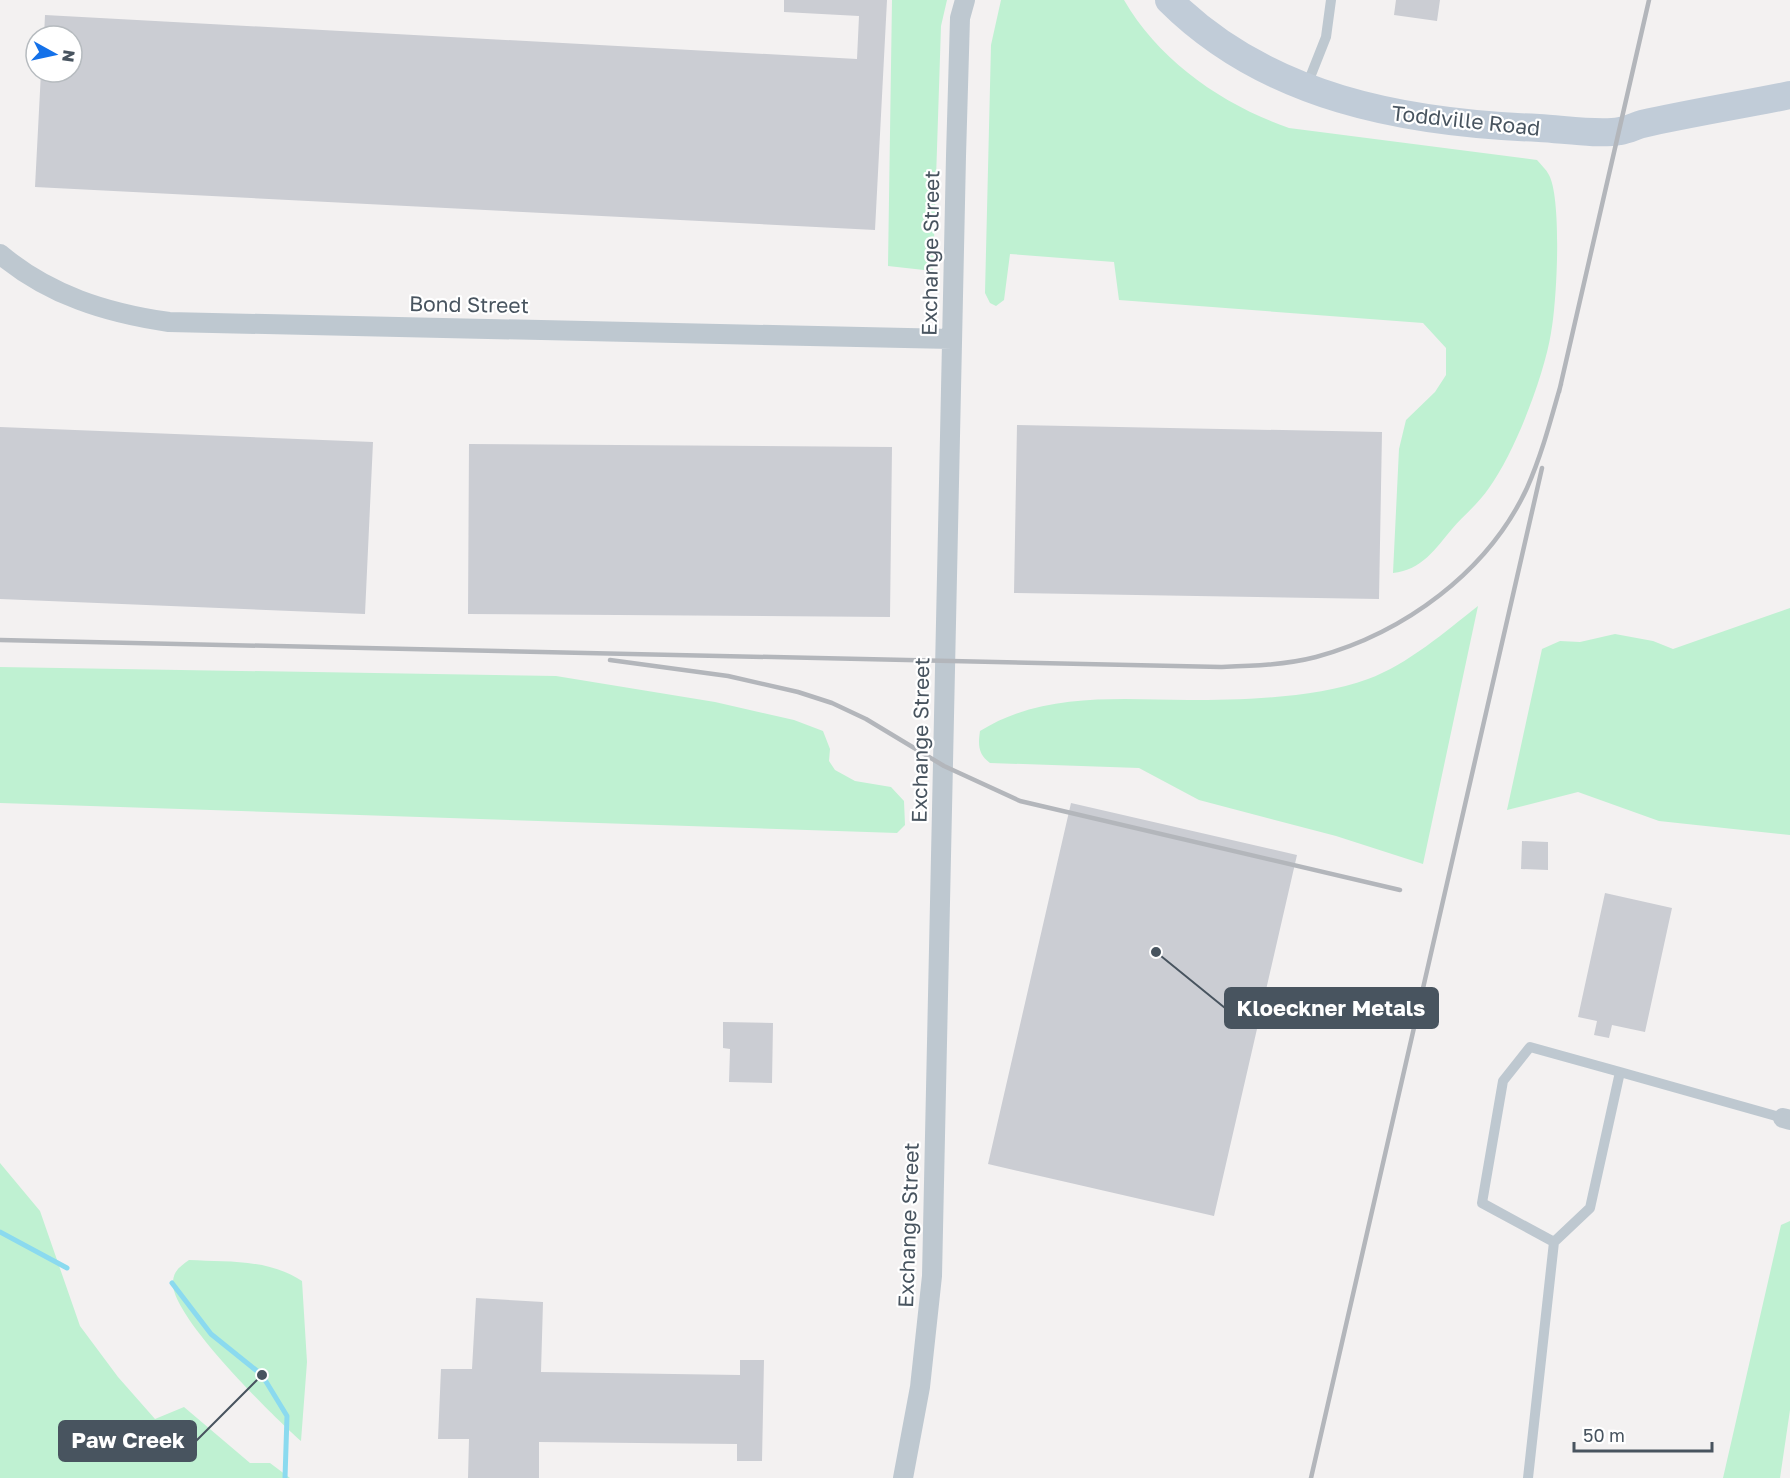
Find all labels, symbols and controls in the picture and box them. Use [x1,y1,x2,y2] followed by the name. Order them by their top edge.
[24,24,84,84] north arrow
[58,49,80,64] text: N
[1391,99,1541,141] street label: Toddville Road
[916,170,944,336] street label: Exchange Street
[409,290,529,318] street label: Bond Street
[906,657,934,823] street label: Exchange Street
[1225,988,1438,1028] callout: Kloeckner Metals
[1237,994,1425,1021] text: Kloeckner Metals
[892,1142,924,1308] street label: Exchange Street
[1574,1415,1712,1453] scale bar
[59,1421,196,1461] callout: Paw Creek
[1583,1424,1625,1446] text: 50 m
[71,1426,185,1453] text: Paw Creek

